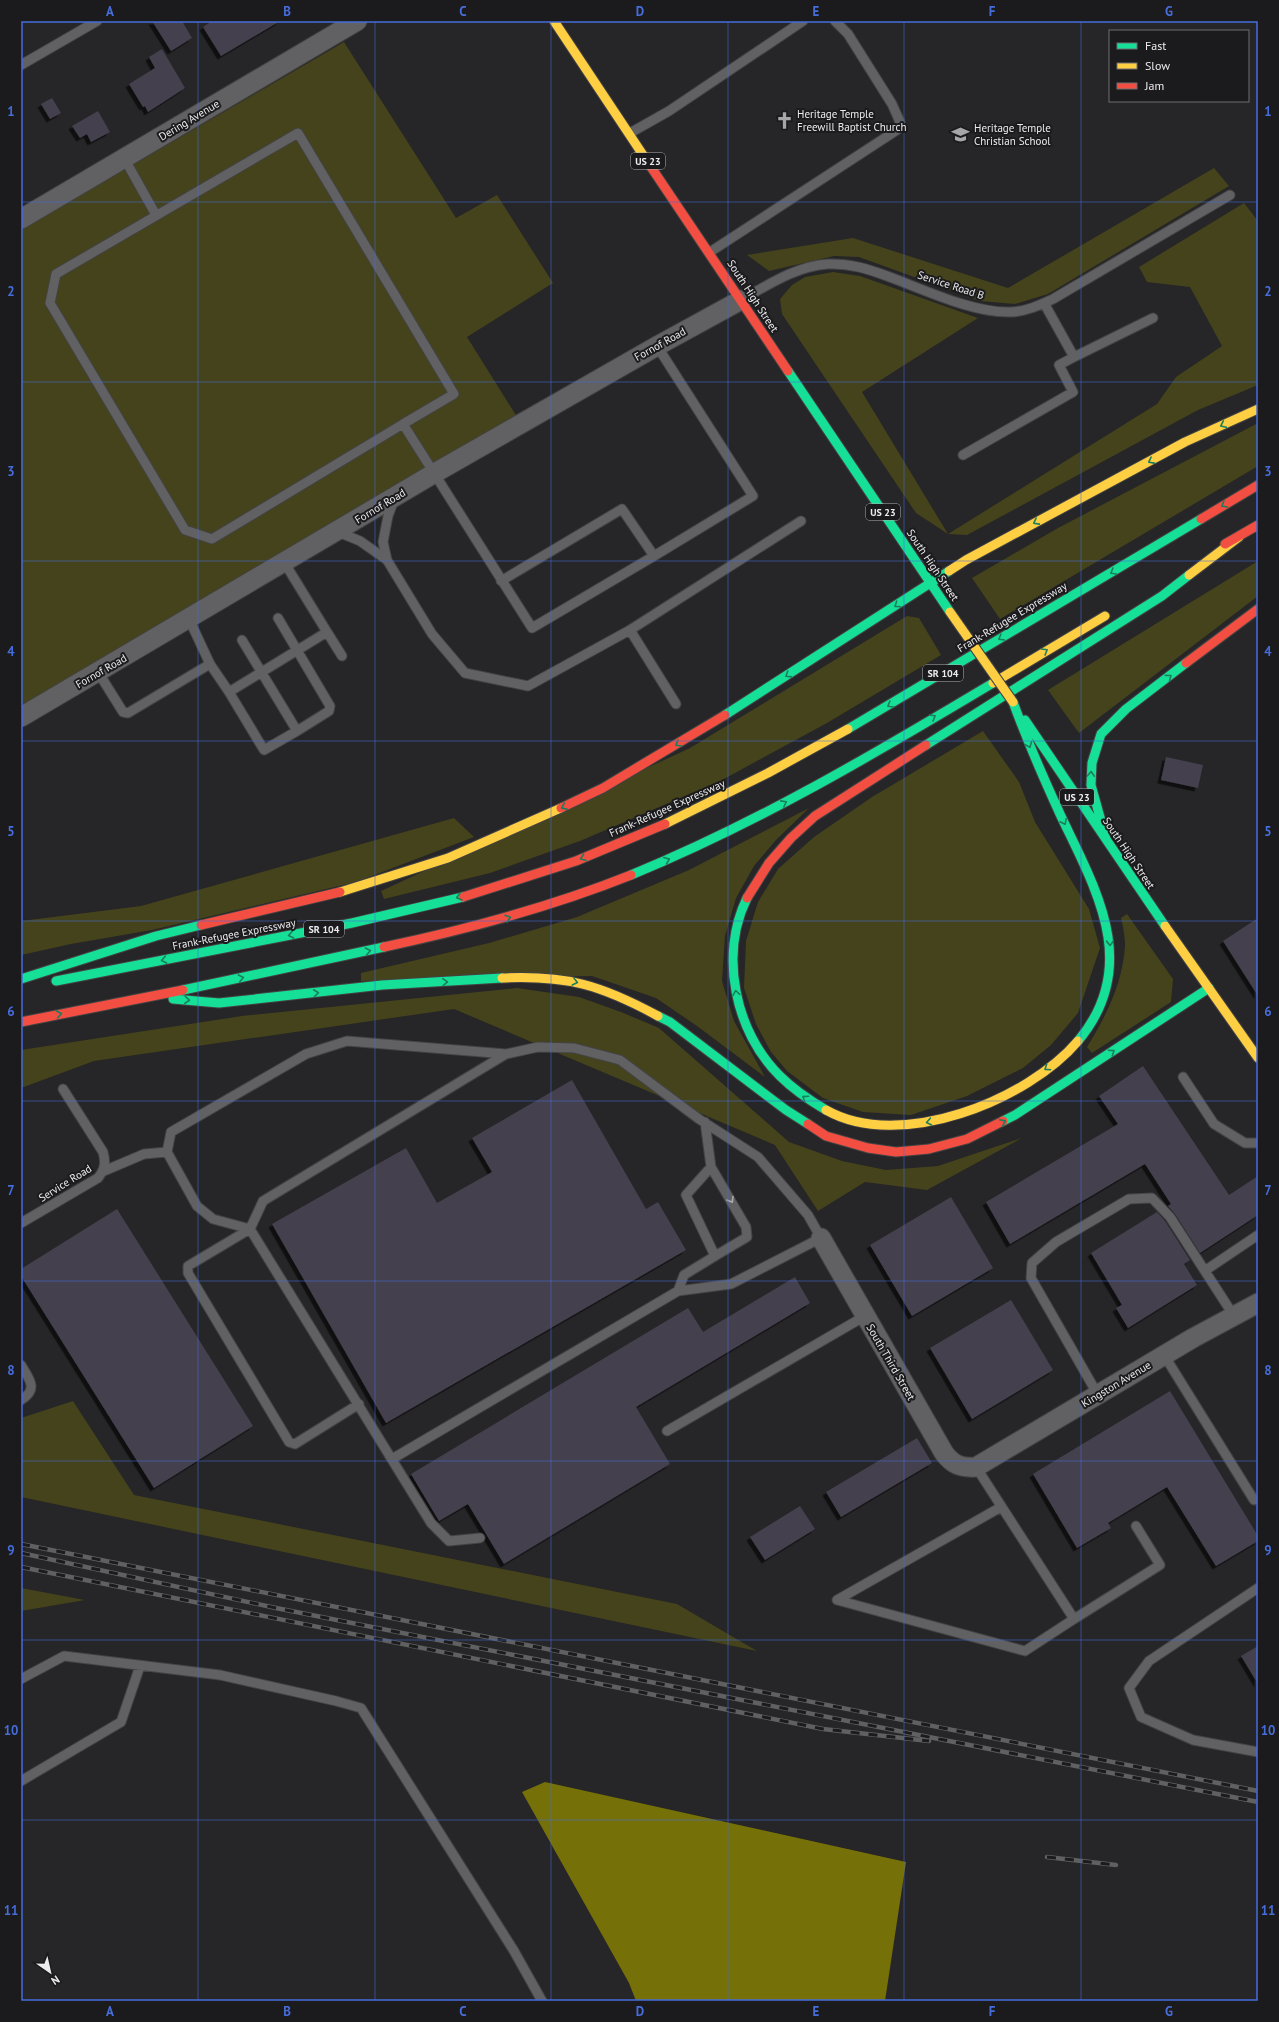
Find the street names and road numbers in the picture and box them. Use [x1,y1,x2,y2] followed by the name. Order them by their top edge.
[156,96,222,144] street label: Dering Avenue
[631,153,665,169] road number: US 23
[724,257,782,335] street label: South High Street
[916,268,986,302] street label: Service Road B
[632,324,688,364] street label: Fornof Road
[352,485,408,527] street label: Fornof Road
[866,504,900,520] road number: US 23
[904,526,962,604] street label: South High Street
[955,578,1070,655] street label: Frank-Refugee Expressway
[73,651,129,691] street label: Fornof Road
[923,665,963,681] road number: SR 104
[607,776,728,840] street label: Frank-Refugee Expressway
[1060,789,1094,805] road number: US 23
[1100,814,1158,892] street label: South High Street
[171,915,298,953] street label: Frank-Refugee Expressway
[304,921,344,937] road number: SR 104
[36,1161,94,1205] street label: Service Road
[863,1321,919,1403] street label: South Third Street
[1079,1358,1154,1410] street label: Kingston Avenue

